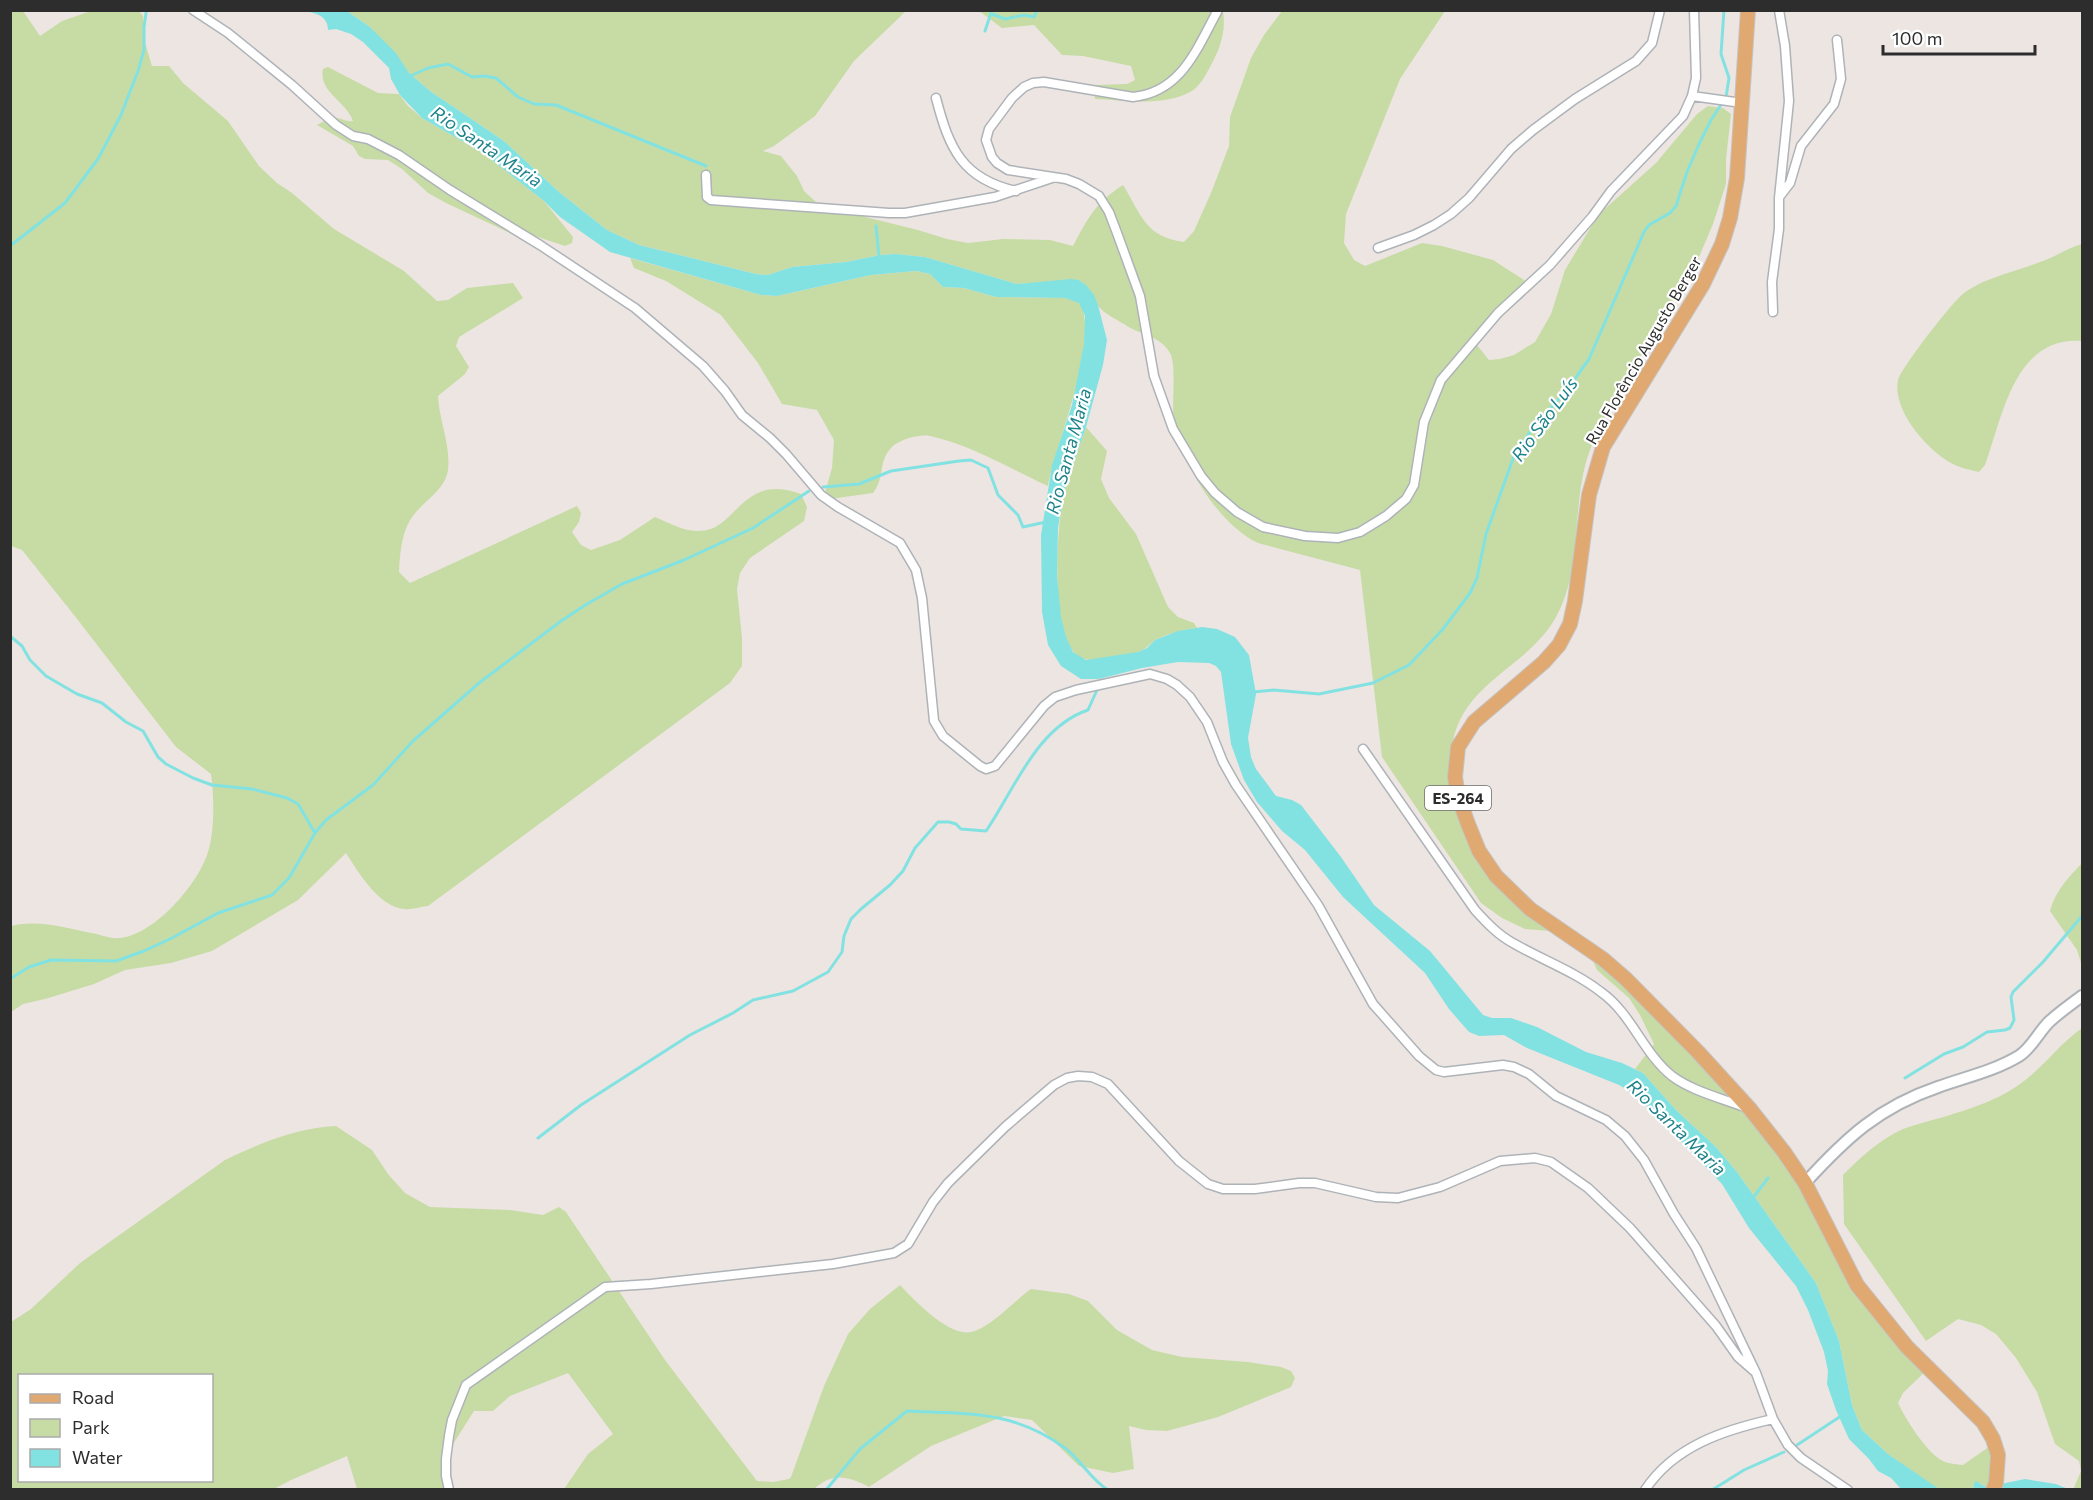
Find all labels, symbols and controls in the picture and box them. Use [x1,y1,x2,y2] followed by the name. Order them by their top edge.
[1883,18,2034,56] scale bar
[1892,27,1942,49] text: 100 m
[427,101,547,191] water label: Rio Santa Maria
[1581,252,1705,448] street label: Rua Florêncio Augusto Berger
[1506,373,1582,465] water label: Rio São Luís
[1041,386,1095,516] water label: Rio Santa Maria
[1425,786,1491,810] road number: ES-264
[1623,1074,1731,1180] water label: Rio Santa Maria
[18,1374,213,1482] legend
[72,1386,114,1408] text: Road
[72,1416,110,1438] text: Park
[72,1446,123,1468] text: Water

